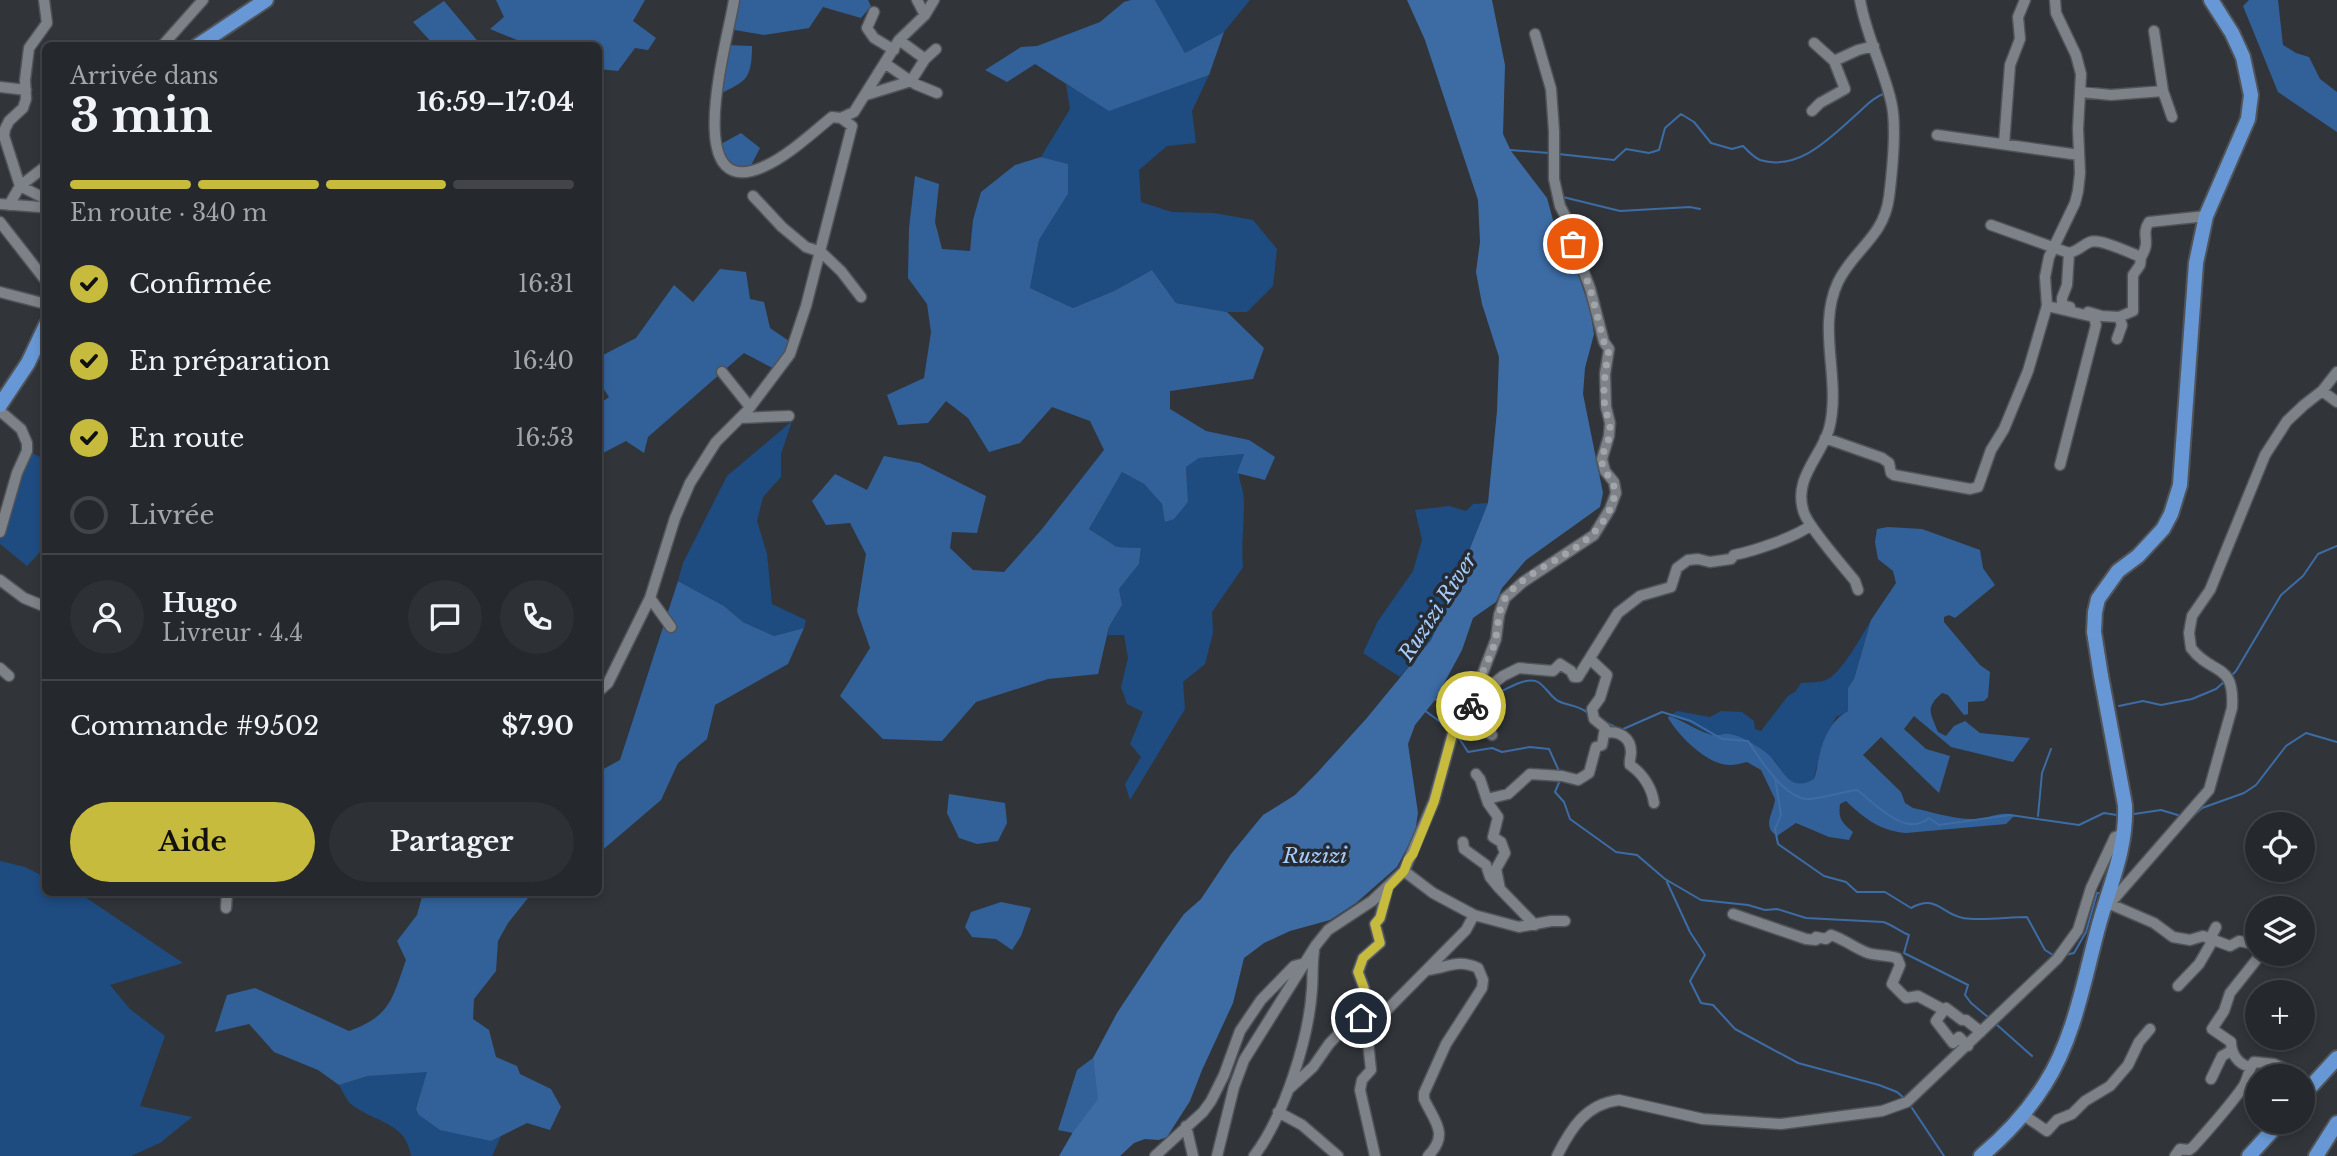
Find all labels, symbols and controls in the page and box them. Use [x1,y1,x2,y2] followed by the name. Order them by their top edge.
[70,62,218,90] text: Arrivée dans
[417,86,574,118] text: 16:59–17:04
[70,87,212,144] text: 3 min
[70,199,267,227] text: En route · 340 m
[1543,214,1603,274] pin
[1554,225,1592,263] icon: bag
[70,265,108,303] icon: check
[129,268,272,300] text: Confirmée
[518,270,574,298] text: 16:31
[70,342,108,380] icon: check
[129,345,330,377] text: En préparation
[513,347,574,375] text: 16:40
[70,419,108,457] icon: check
[129,422,245,454] text: En route
[515,424,574,452] text: 16:53
[129,499,214,531] text: Livrée
[1393,547,1483,667] water label: Ruzizi River
[70,580,144,654] button: person
[408,580,482,654] button: chat
[500,580,574,654] button: phone
[162,587,237,619] text: Hugo
[162,619,303,647] text: Livreur · 4.4
[1436,671,1506,741] courier
[1452,687,1490,725] icon: bike
[70,710,319,742] text: Commande #9502
[501,710,574,742] text: $7.90
[70,802,315,882] button: Aide
[329,802,574,882] button: Partager
[2245,812,2315,1134] map controls
[2245,812,2315,882] button: locate
[1282,843,1348,869] water label: Ruzizi
[2245,896,2315,966] button: layers
[2245,980,2315,1050] button: +
[1331,988,1391,1048] pin
[1342,999,1380,1037] icon: home
[2245,1064,2315,1134] button: −

